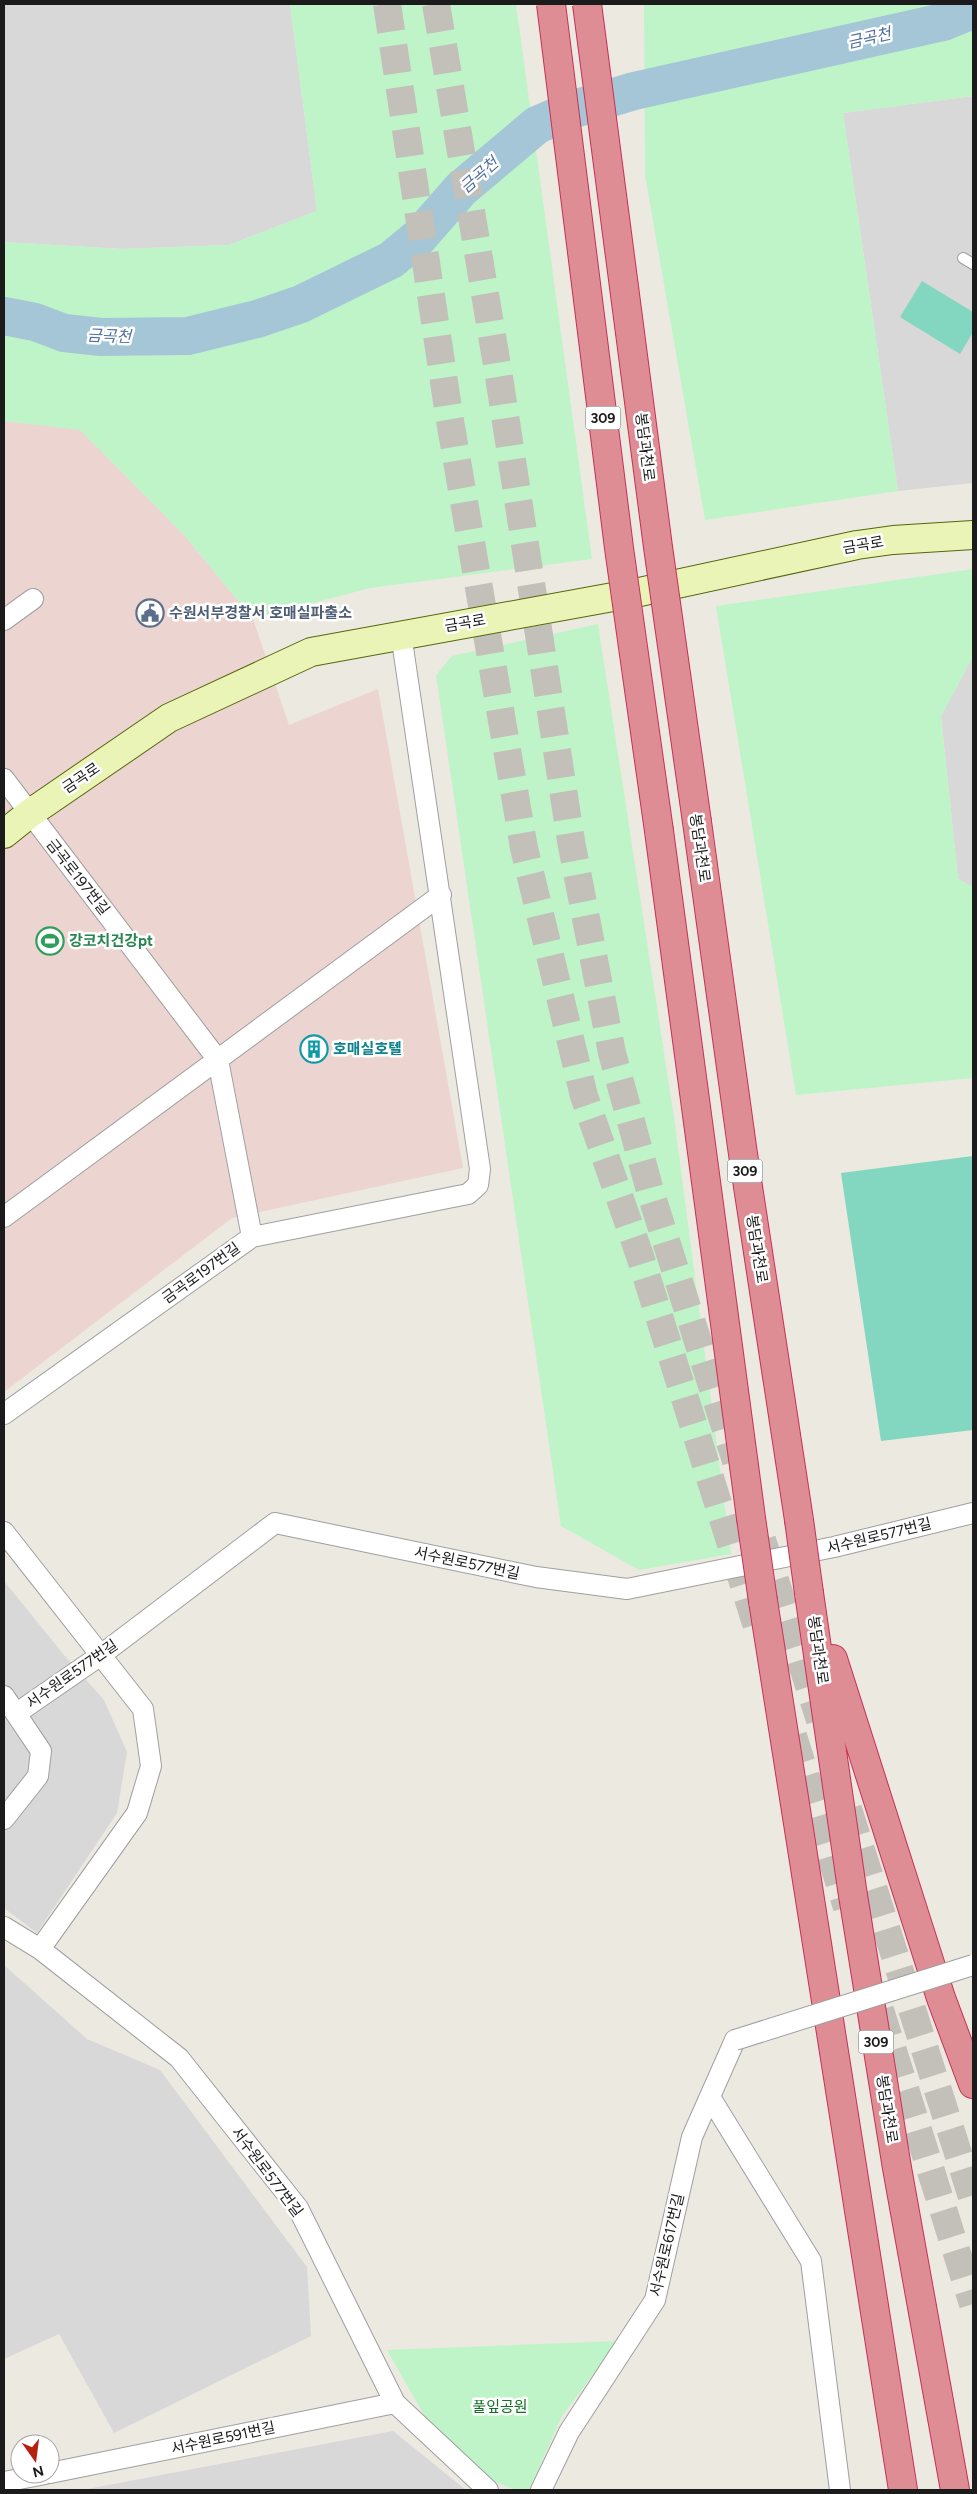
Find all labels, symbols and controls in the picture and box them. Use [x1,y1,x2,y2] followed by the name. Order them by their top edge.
[845,23,895,52] water label: 금곡천
[456,152,504,197] water label: 금곡천
[87,326,134,346] water label: 금곡천
[586,406,620,429] road number: 309
[632,412,658,482] street label: 봉담과천로
[841,533,885,557] street label: 금곡로
[135,598,165,628] public building icon: 수원서부경찰서 호매실파출소
[169,604,352,622] place label: 수원서부경찰서 호매실파출소
[443,611,487,635] street label: 금곡로
[59,759,103,797] street label: 금곡로
[686,813,714,883] street label: 봉담과천로
[43,835,113,919] street label: 금곡로197번길
[35,926,65,956] sports icon: 강코치건강pt
[69,932,153,950] place label: 강코치건강pt
[299,1034,329,1064] building icon: 호매실호텔
[333,1040,402,1058] place label: 호매실호텔
[728,1160,762,1182] road number: 309
[743,1214,771,1284] street label: 봉담과천로
[159,1239,243,1307] street label: 금곡로197번길
[825,1514,933,1558] street label: 서수원로577번길
[413,1543,521,1583] street label: 서수원로577번길
[804,1615,832,1685] street label: 봉담과천로
[23,1636,121,1712] street label: 서수원로577번길
[858,2030,894,2054] road number: 309
[873,2074,901,2144] street label: 봉담과천로
[227,2124,307,2220] street label: 서수원로577번길
[646,2192,688,2298] street label: 서수원로617번길
[472,2398,528,2416] park label: 풀잎공원
[169,2418,277,2458] street label: 서수원로591번길
[10,2434,60,2484] north arrow
[31,2462,45,2481] text: N

